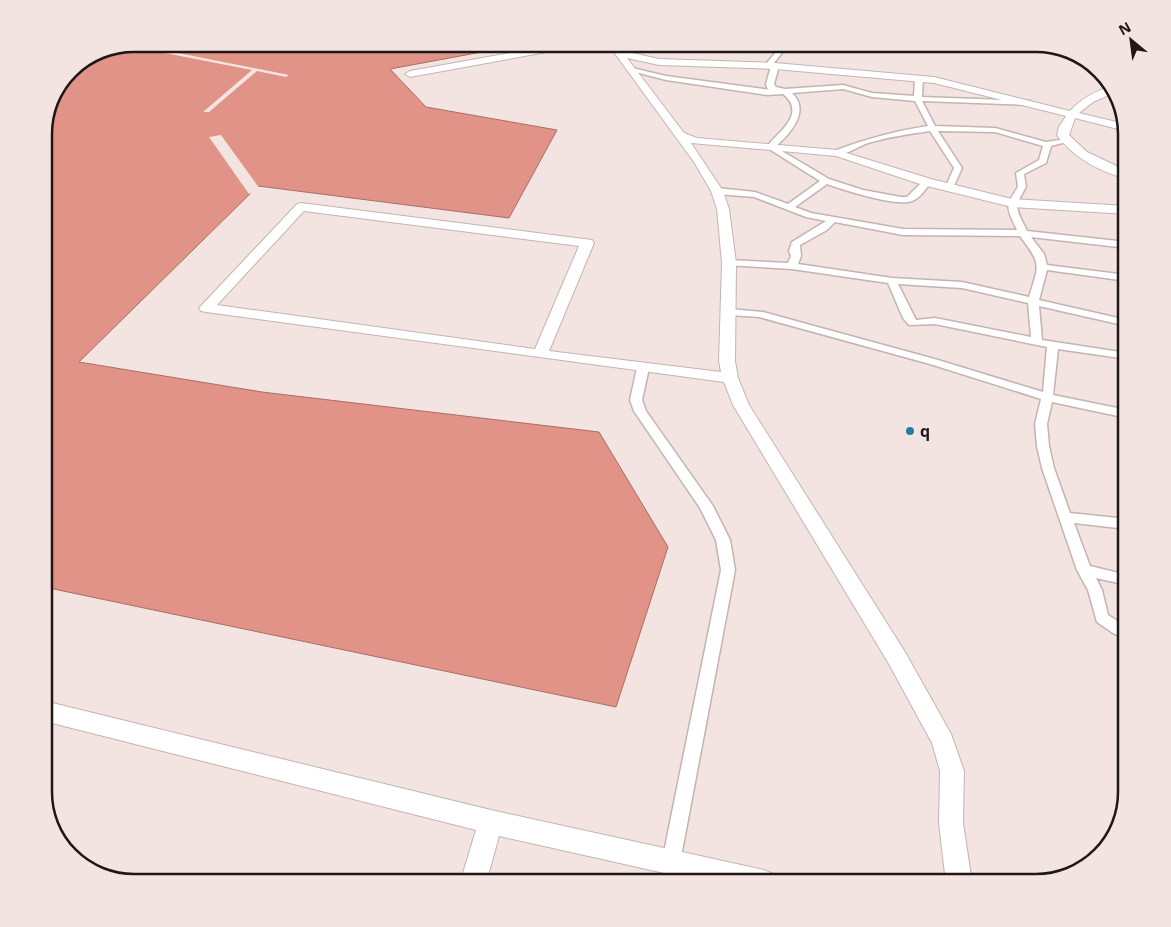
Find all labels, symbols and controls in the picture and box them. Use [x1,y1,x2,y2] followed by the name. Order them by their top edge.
[1106,15,1156,65] north arrow
[1115,17,1134,39] text: N
[920,420,930,442] place label: q
[904,425,916,437] marker: q

